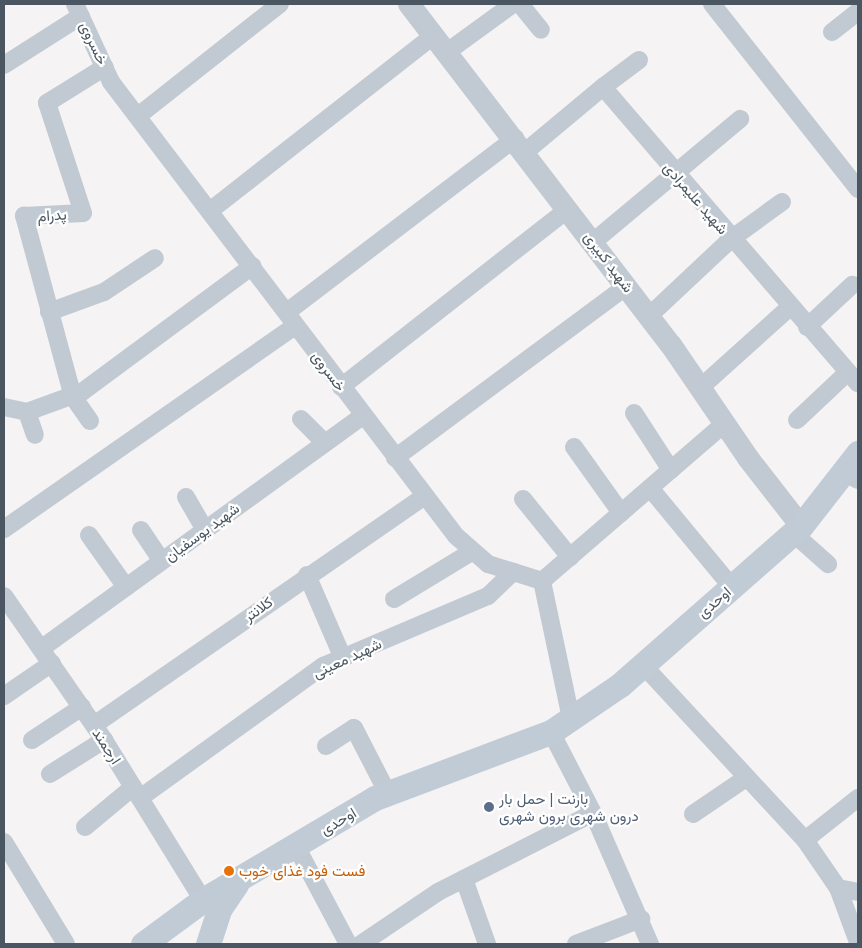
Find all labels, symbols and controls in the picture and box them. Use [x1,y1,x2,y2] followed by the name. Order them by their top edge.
[76,19,112,67] street label: خسروی
[660,158,732,238] street label: شهید علیمرادی
[37,205,67,225] street label: پدرام
[580,228,638,296] street label: شهید کبیری
[308,347,350,395] street label: خسروی
[161,499,243,565] street label: شهید یوسفیان
[693,582,735,622] street label: اوحدی
[240,593,276,625] street label: کلانتر
[310,634,384,682] street label: شهید معینی
[89,725,125,767] street label: ارجمند
[499,789,639,824] place label: بارنت | حمل بار درون شهری برون شهری
[483,801,495,813] marker: بارنت | حمل بار درون شهری برون شهری
[317,803,359,839] street label: اوحدی
[239,862,365,880] place label: فست فود غذای خوب
[223,865,235,877] marker: فست فود غذای خوب

